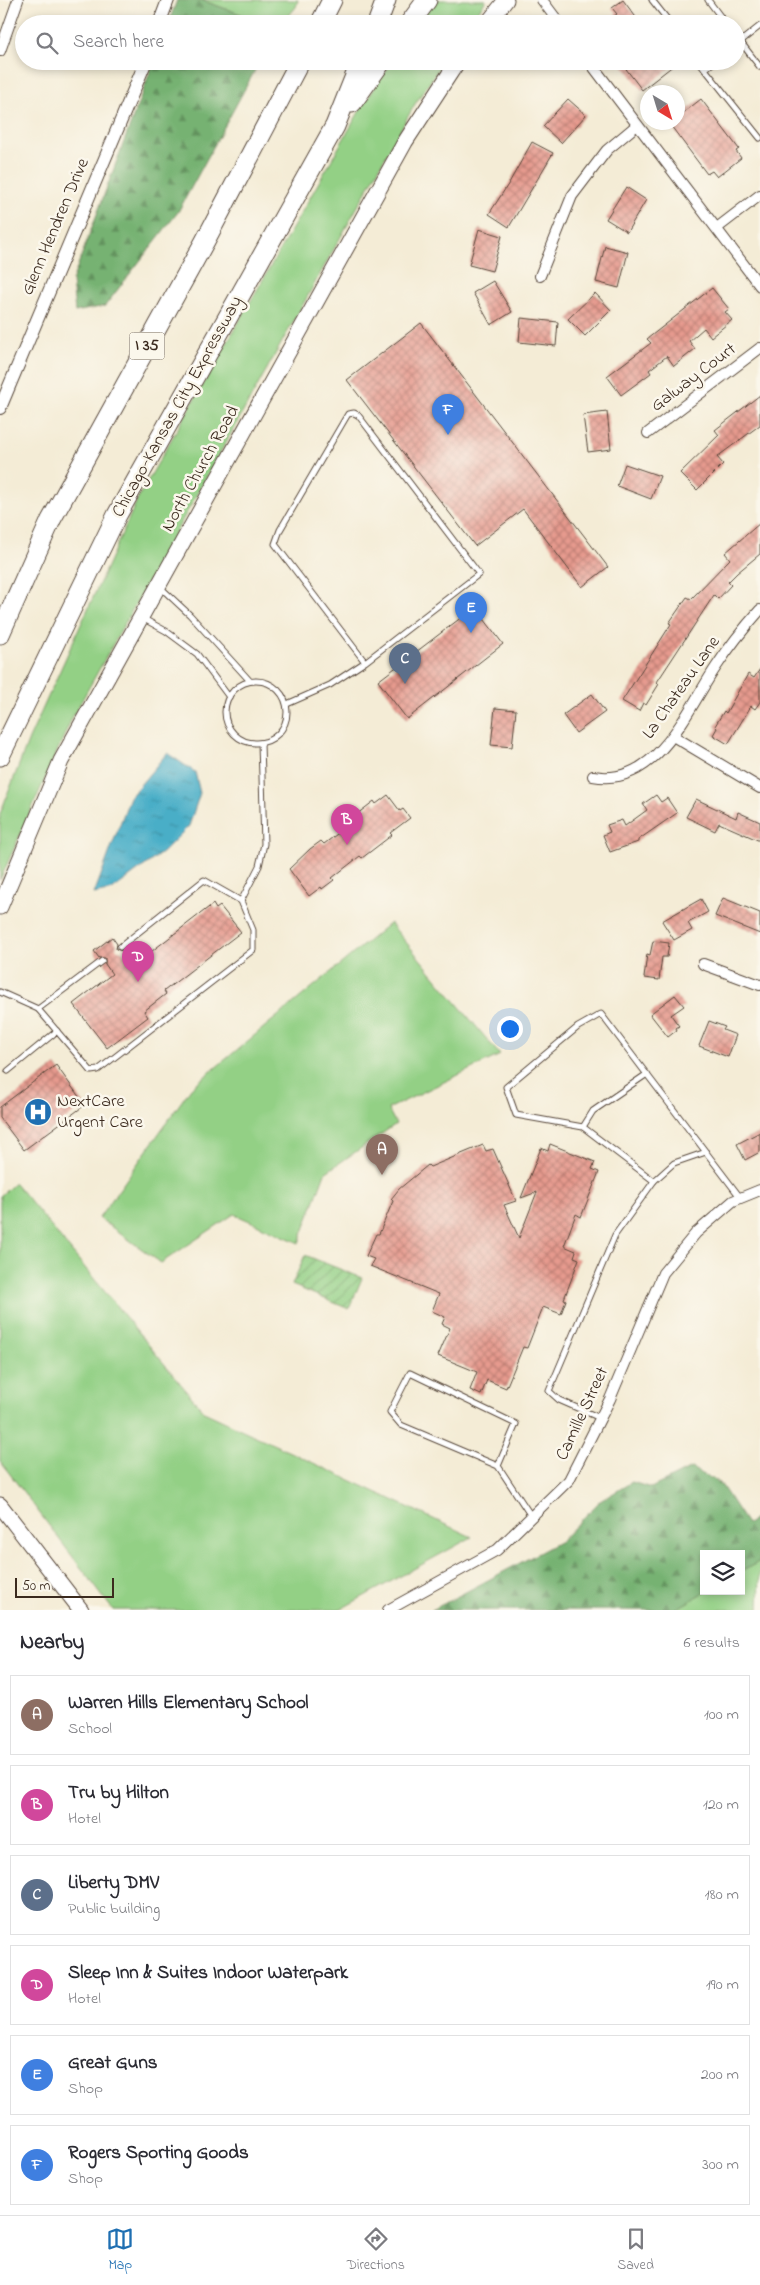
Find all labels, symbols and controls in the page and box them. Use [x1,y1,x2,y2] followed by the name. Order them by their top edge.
[15,15,745,70] search box
[33,29,61,57] icon: search
[73,29,164,56] text: Search here
[640,85,685,130] north arrow
[15,154,97,300] street label: Glenn Hendren Drive
[106,292,251,523] street label: Chicago-Kansas City Expressway
[130,332,164,360] road number: I 35
[646,337,742,419] street label: Galway Court
[432,394,464,435] pin: F
[156,401,246,537] street label: North Church Road
[455,592,487,633] pin: E
[637,630,728,745] street label: La Chateau Lane
[389,643,421,684] pin: C
[331,804,363,845] pin: B
[122,941,154,982] pin: D
[497,1016,523,1042] your location
[57,1089,144,1137] place label: NextCare Urgent Care
[23,1097,53,1127] hospital icon: NextCare Urgent Care
[366,1134,398,1175] pin: A
[550,1363,616,1465] street label: Camille Street
[700,1550,745,1595] map controls
[700,1550,745,1595] button: layers
[15,1575,114,1598] scale bar
[22,1576,50,1597] text: 50 m
[20,1628,84,1658] text: Nearby
[683,1631,740,1655] text: 6 results
[68,1690,308,1717] text: Warren Hills Elementary School
[32,1703,42,1727] text: A
[704,1703,739,1727] text: 100 m
[68,1717,112,1741] text: School
[68,1780,169,1807] text: Tru by Hilton
[32,1793,42,1817] text: B
[703,1793,739,1817] text: 120 m
[68,1807,101,1831] text: Hotel
[68,1870,159,1897] text: Liberty DMV
[33,1883,41,1907] text: C
[705,1883,739,1907] text: 180 m
[68,1897,160,1921] text: Public building
[68,1960,348,1987] text: Sleep Inn & Suites Indoor Waterpark
[31,1973,43,1997] text: D
[706,1973,739,1997] text: 190 m
[68,1987,101,2011] text: Hotel
[68,2050,157,2077] text: Great Guns
[32,2063,42,2087] text: E
[701,2063,739,2087] text: 200 m
[68,2077,103,2101] text: Shop
[68,2140,249,2167] text: Rogers Sporting Goods
[32,2153,42,2177] text: F
[702,2153,739,2177] text: 300 m
[68,2167,103,2191] text: Shop
[106,2225,134,2276] tab: Map
[347,2225,405,2276] tab: Directions
[617,2225,654,2276] tab: Saved

